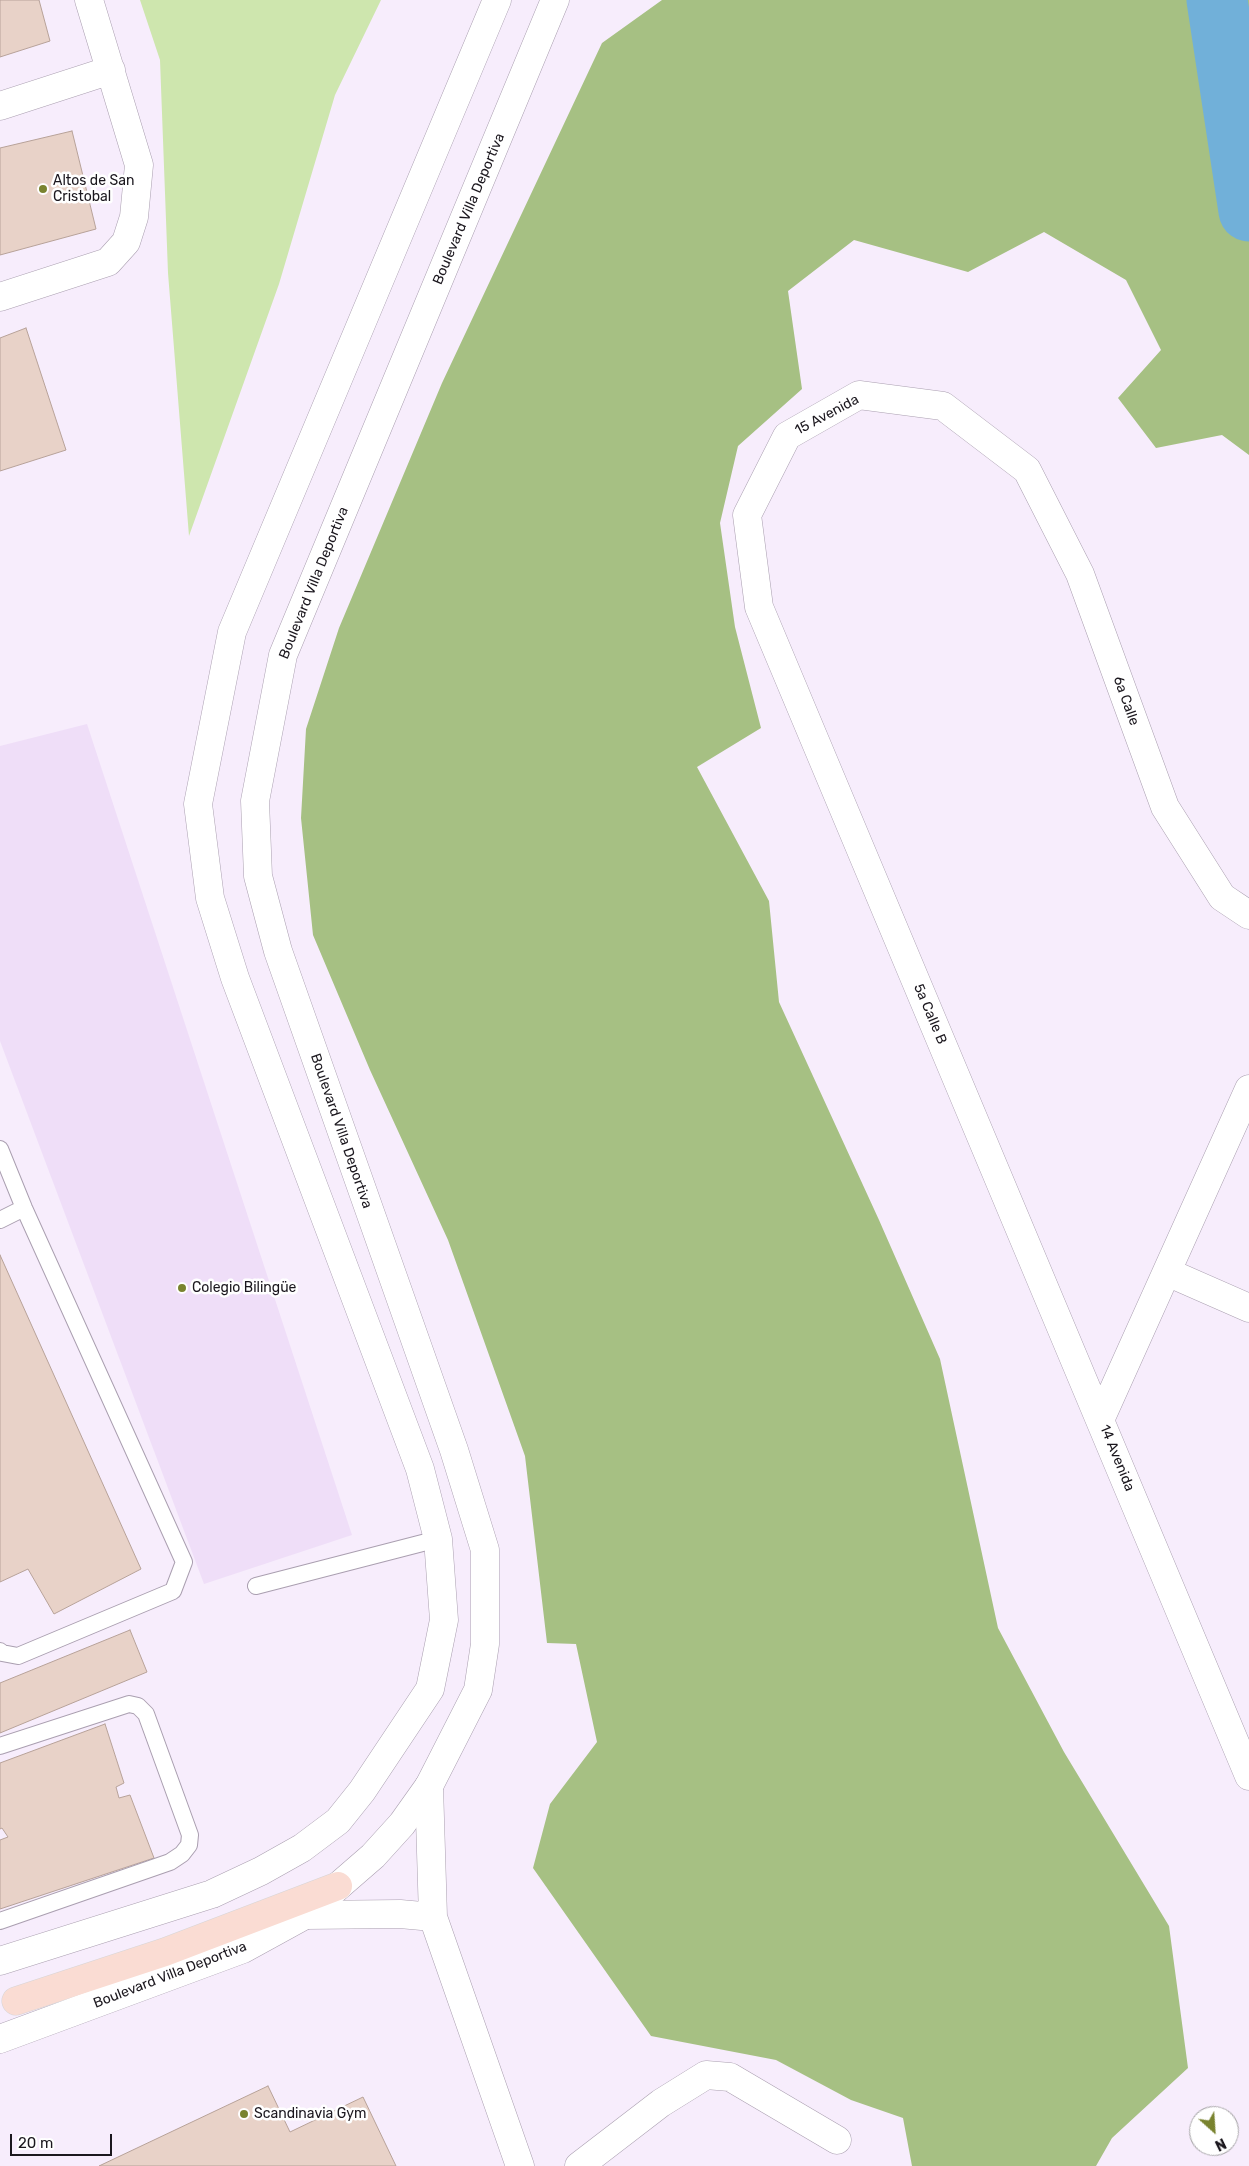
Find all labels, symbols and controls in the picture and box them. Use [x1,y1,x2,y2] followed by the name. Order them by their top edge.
[429,131,509,287] street label: Boulevard Villa Deportiva
[53,173,134,206] place label: Altos de San Cristobal
[37,183,49,195] marker: Altos de San Cristobal
[792,391,862,439] street label: 15 Avenida
[276,504,352,662] street label: Boulevard Villa Deportiva
[1109,674,1143,728] street label: 6a Calle
[910,981,950,1047] street label: 5a Calle B
[307,1051,375,1211] street label: Boulevard Villa Deportiva
[192,1280,296,1296] place label: Colegio Bilingüe
[176,1282,188,1294] marker: Colegio Bilingüe
[1096,1422,1138,1494] street label: 14 Avenida
[91,1938,249,2012] street label: Boulevard Villa Deportiva
[254,2106,366,2122] place label: Scandinavia Gym
[1189,2106,1239,2156] north arrow
[238,2108,250,2120] marker: Scandinavia Gym
[12,2124,115,2156] scale bar
[18,2134,53,2152] text: 20 m
[1212,2134,1229,2154] text: N

